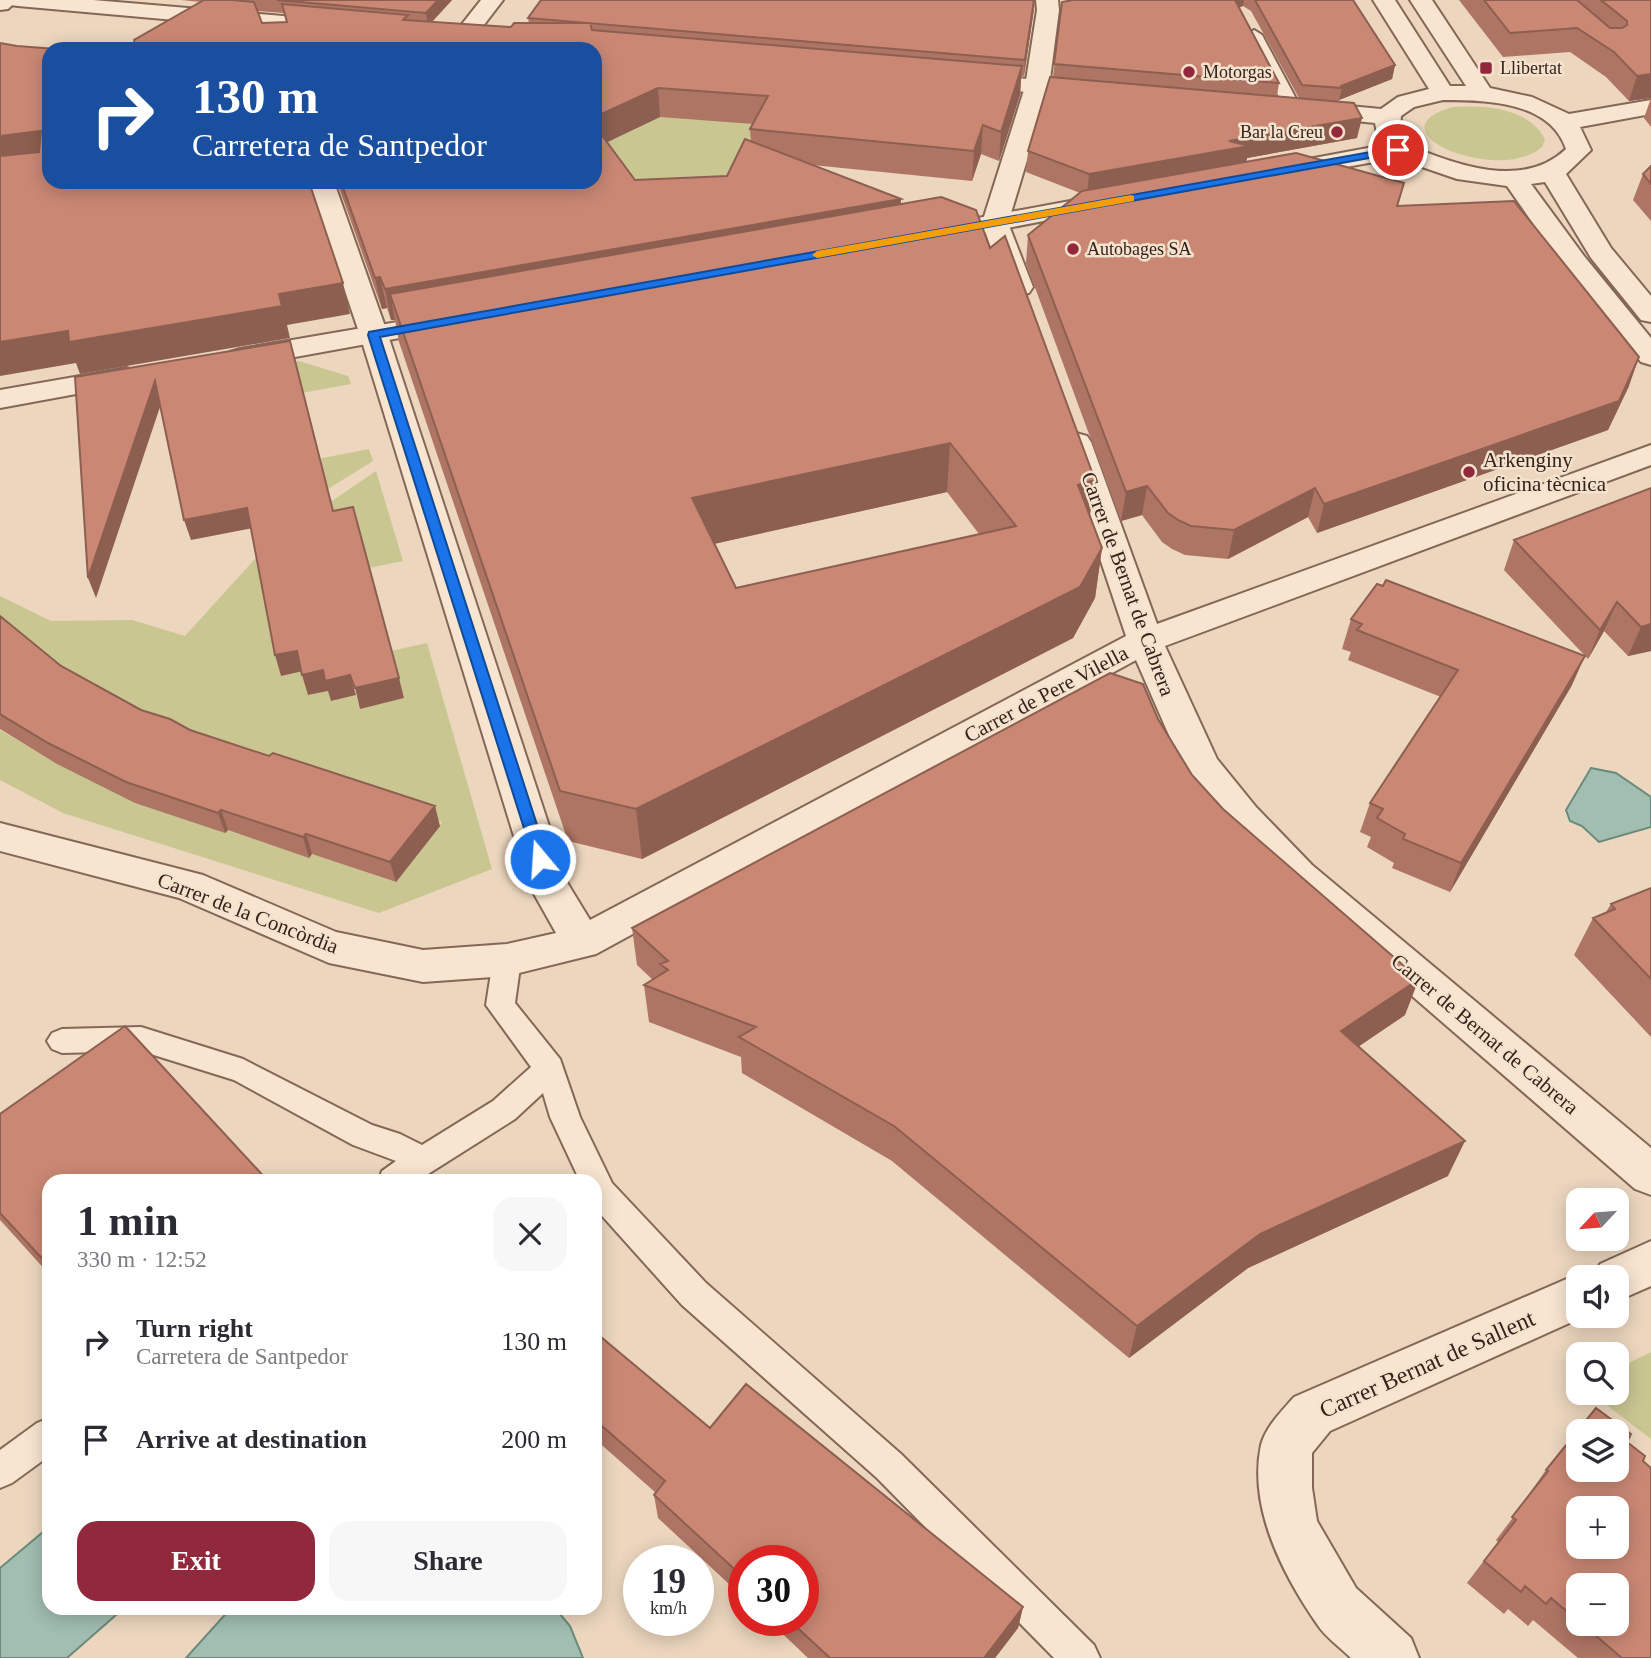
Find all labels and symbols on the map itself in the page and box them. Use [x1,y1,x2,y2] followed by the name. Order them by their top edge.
[1500,58,1562,78] place label: Llibertat
[1478,60,1494,76] marker: Llibertat
[1203,62,1272,82] place label: Motorgas
[1181,64,1197,80] marker: Motorgas
[1368,120,1428,180] pin
[1240,122,1323,142] place label: Bar la Creu
[1329,124,1345,140] marker: Bar la Creu
[1087,239,1192,259] place label: Autobages SA
[1065,241,1081,257] marker: Autobages SA
[1483,448,1607,496] place label: Arkenginy oficina tècnica
[1461,464,1477,480] marker: Arkenginy oficina tècnica
[1076,469,1180,700] street label: Carrer de Bernat de Cabrera
[960,640,1133,747] street label: Carrer de Pere Vilella
[503,822,577,896] position arrow
[154,867,342,959] street label: Carrer de la Concòrdia
[1387,949,1584,1120] street label: Carrer de Bernat de Cabrera
[1566,1188,1629,1251] north arrow
[1315,1305,1539,1423] street label: Carrer Bernat de Sallent
[728,1545,819,1636] speed limit sign: 30

